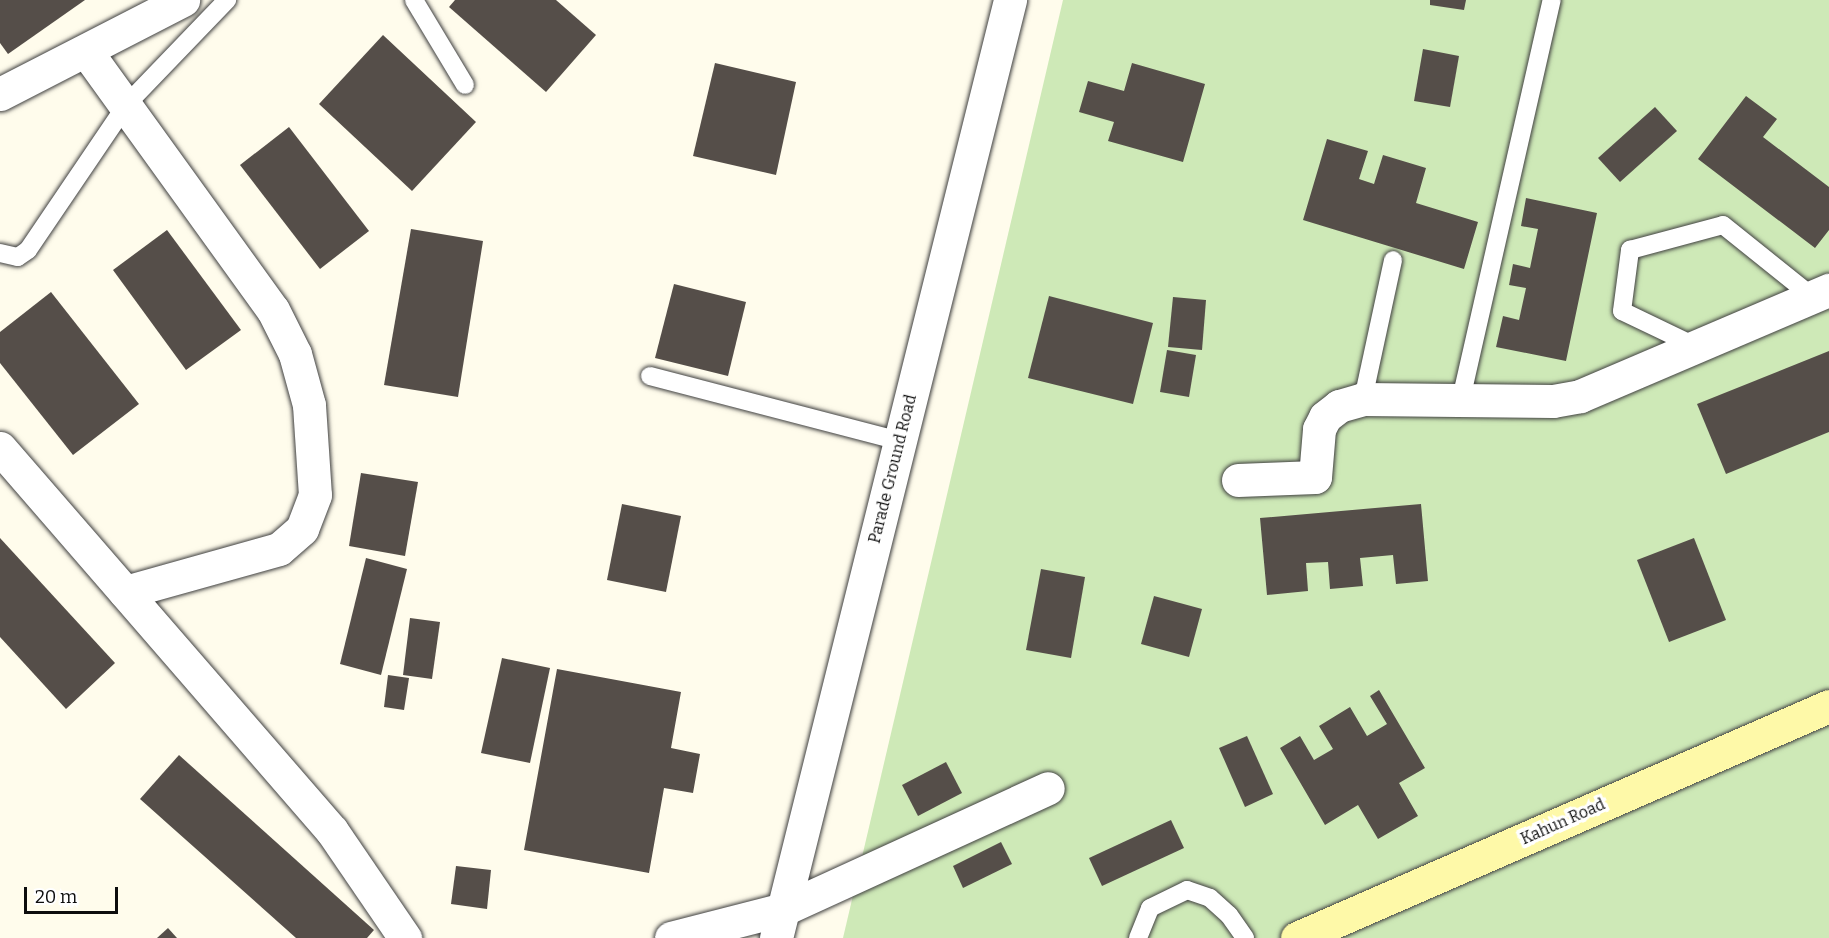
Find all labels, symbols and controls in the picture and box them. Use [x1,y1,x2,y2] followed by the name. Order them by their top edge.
[865,393,921,545] street label: Parade Ground Road
[1518,795,1608,849] street label: Kahun Road
[27,875,122,913] scale bar
[35,886,77,908] text: 20 m

